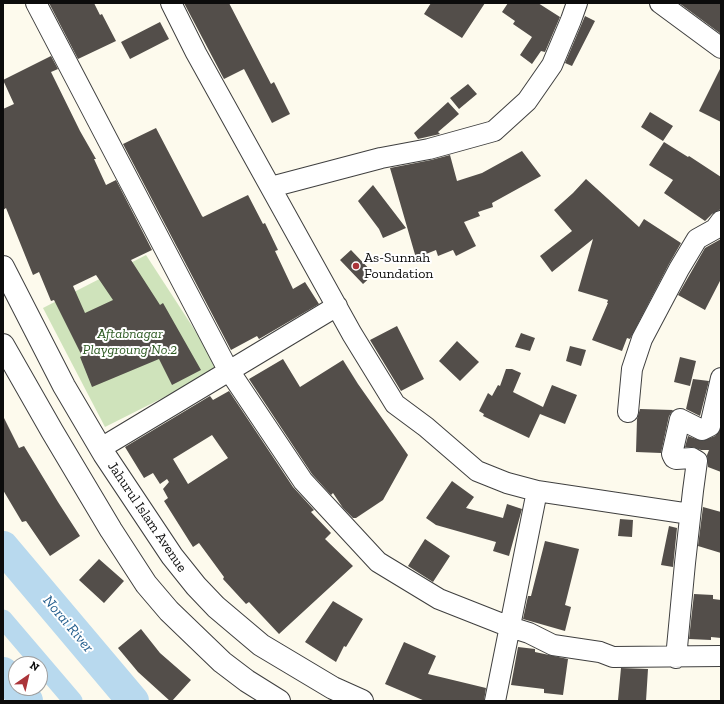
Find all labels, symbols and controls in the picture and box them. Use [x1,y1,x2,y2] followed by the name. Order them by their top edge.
[364,250,433,282] place label: As-Sunnah Foundation
[351,261,361,271] marker: As-Sunnah Foundation
[83,326,177,358] park label: Aftabnagar Playgroung No.2
[104,459,190,575] street label: Jahurul Islam Avenue
[39,592,97,656] water label: Norai River
[8,656,48,696] north arrow
[27,659,42,674] text: N

